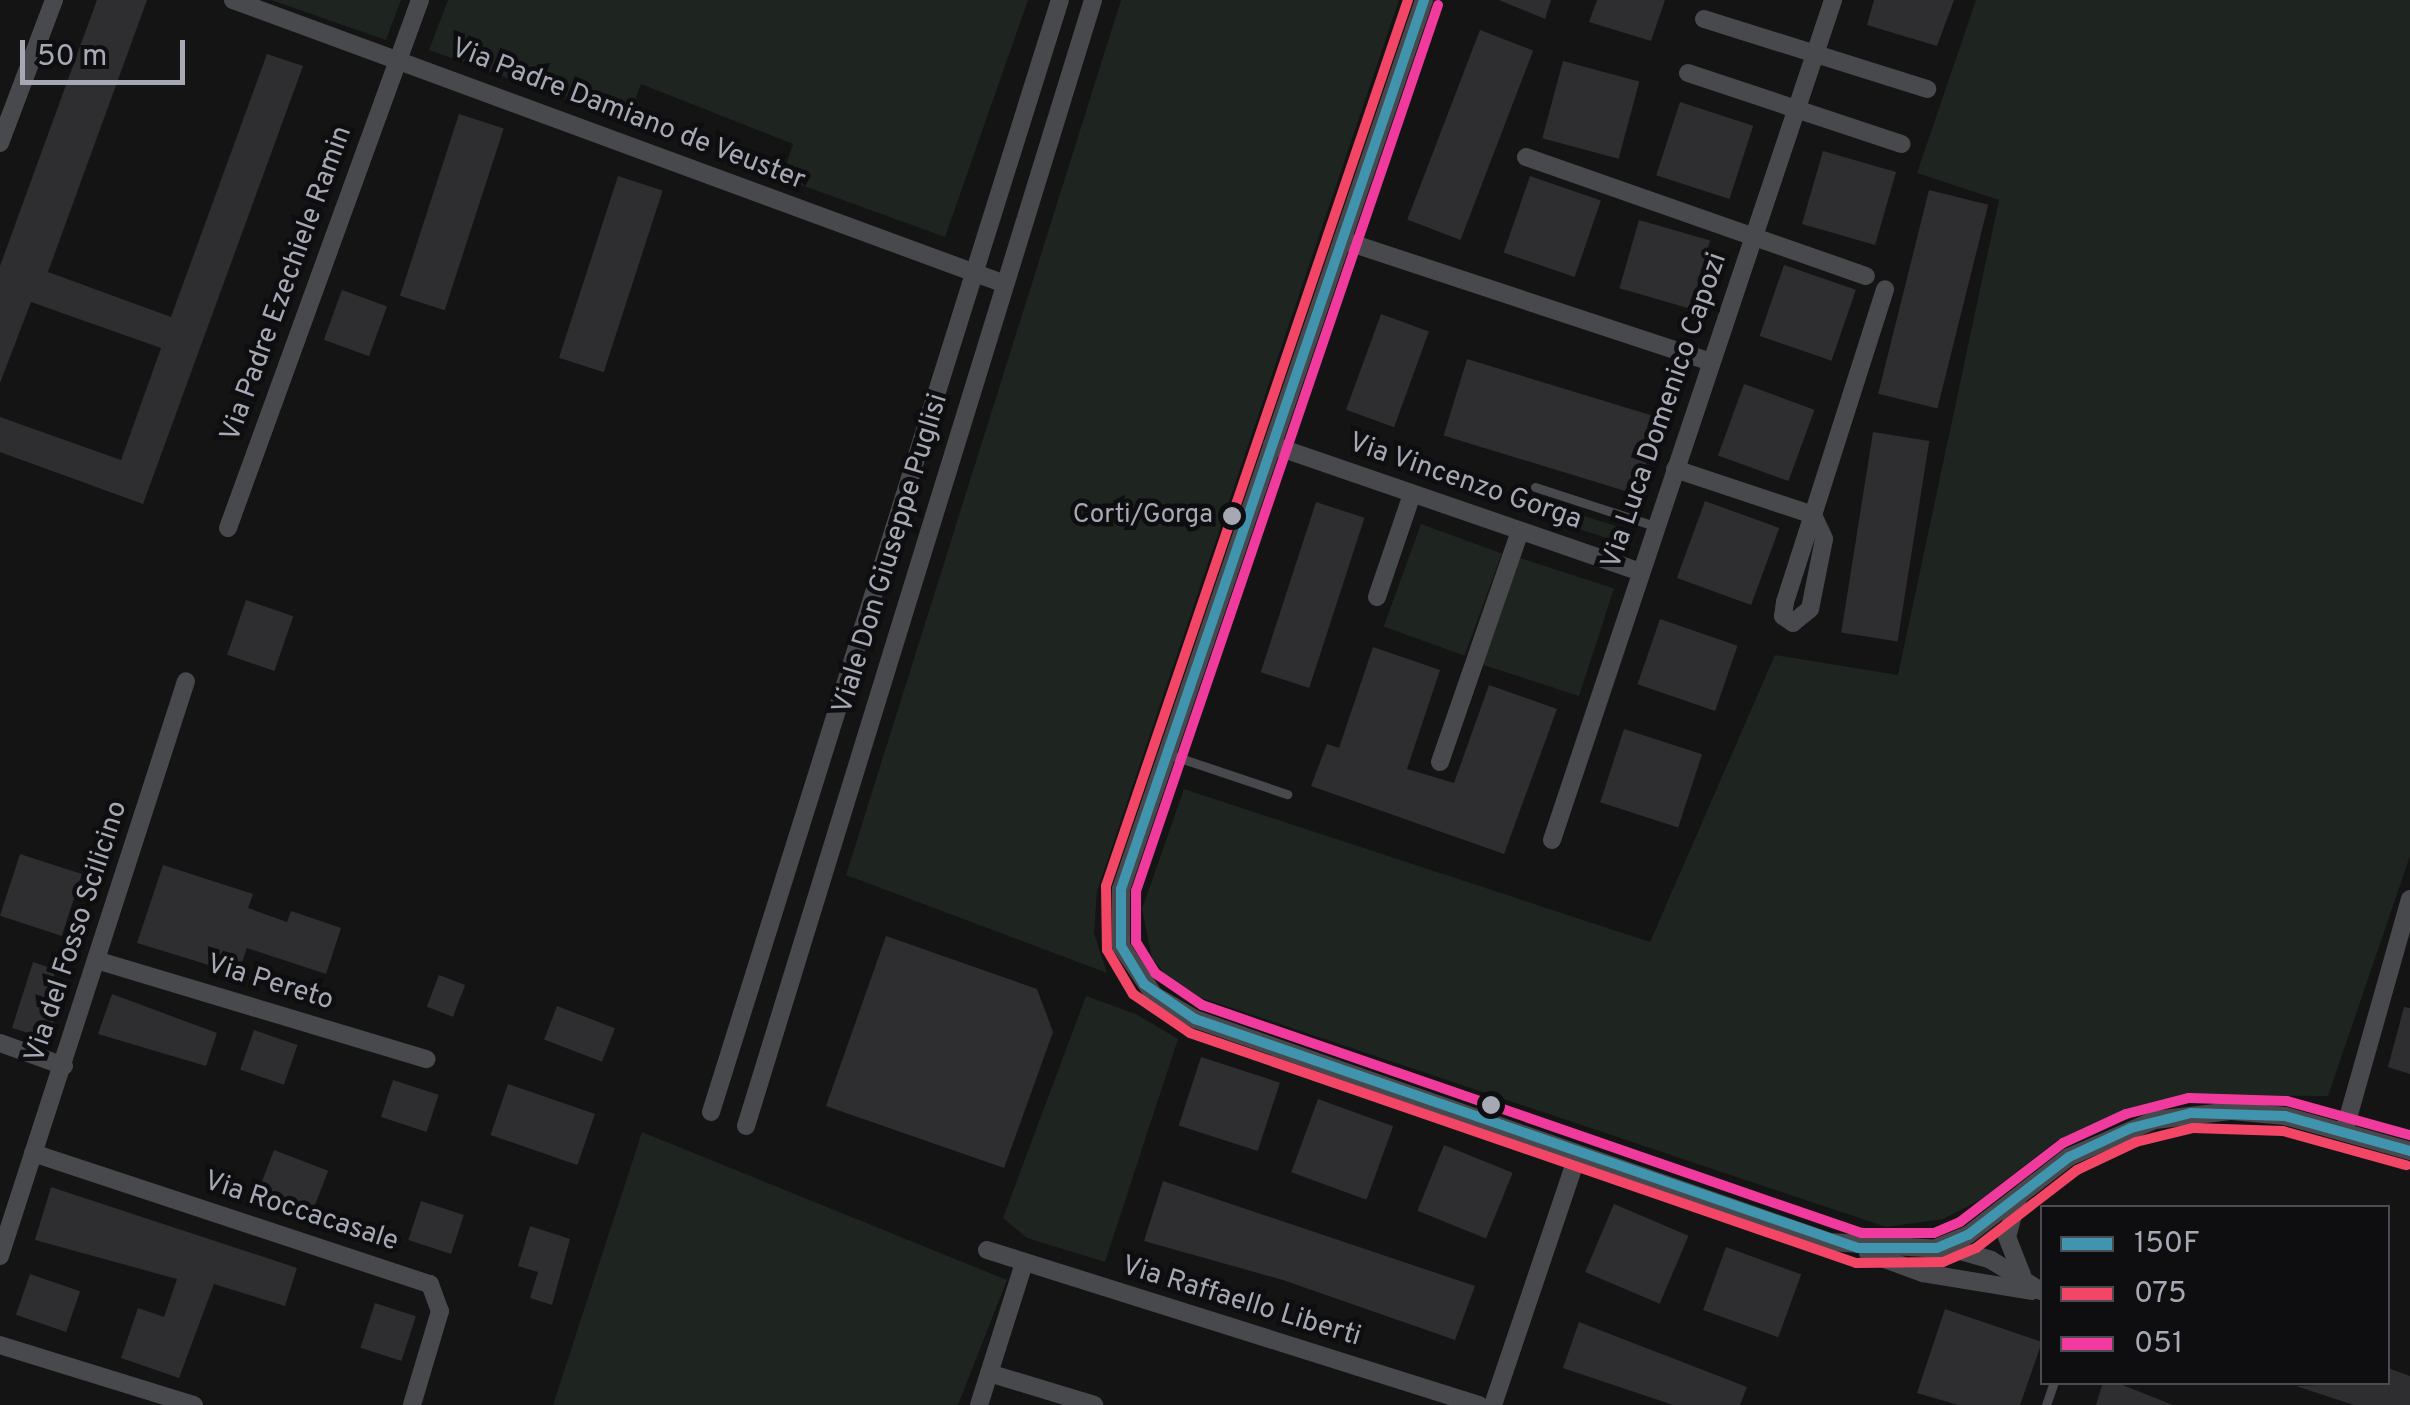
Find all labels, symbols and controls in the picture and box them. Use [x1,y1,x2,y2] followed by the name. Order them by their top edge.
[25,20,190,82] scale bar
[446,32,810,198] street label: Via Padre Damiano de Veuster
[37,39,107,76] text: 50 m
[214,122,360,446] street label: Via Padre Ezechiele Ramin
[1595,249,1735,573] street label: Via Luca Domenico Capozi
[826,390,956,718] street label: Viale Don Giuseppe Puglisi
[1344,426,1586,538] street label: Via Vincenzo Gorga
[1073,500,1213,532] place label: Corti/Gorga
[1222,506,1242,526] marker: Corti/Gorga
[19,797,135,1067] street label: Via del Fosso Scilicino
[203,948,337,1018] street label: Via Pereto
[1481,1095,1501,1115] unlabelled marker
[200,1165,402,1259] street label: Via Roccacasale
[2040,1205,2390,1385] legend
[2134,1226,2200,1263] text: 150F
[1117,1250,1365,1354] street label: Via Raffaello Liberti
[2134,1276,2187,1313] text: 075
[2134,1326,2183,1363] text: 051

